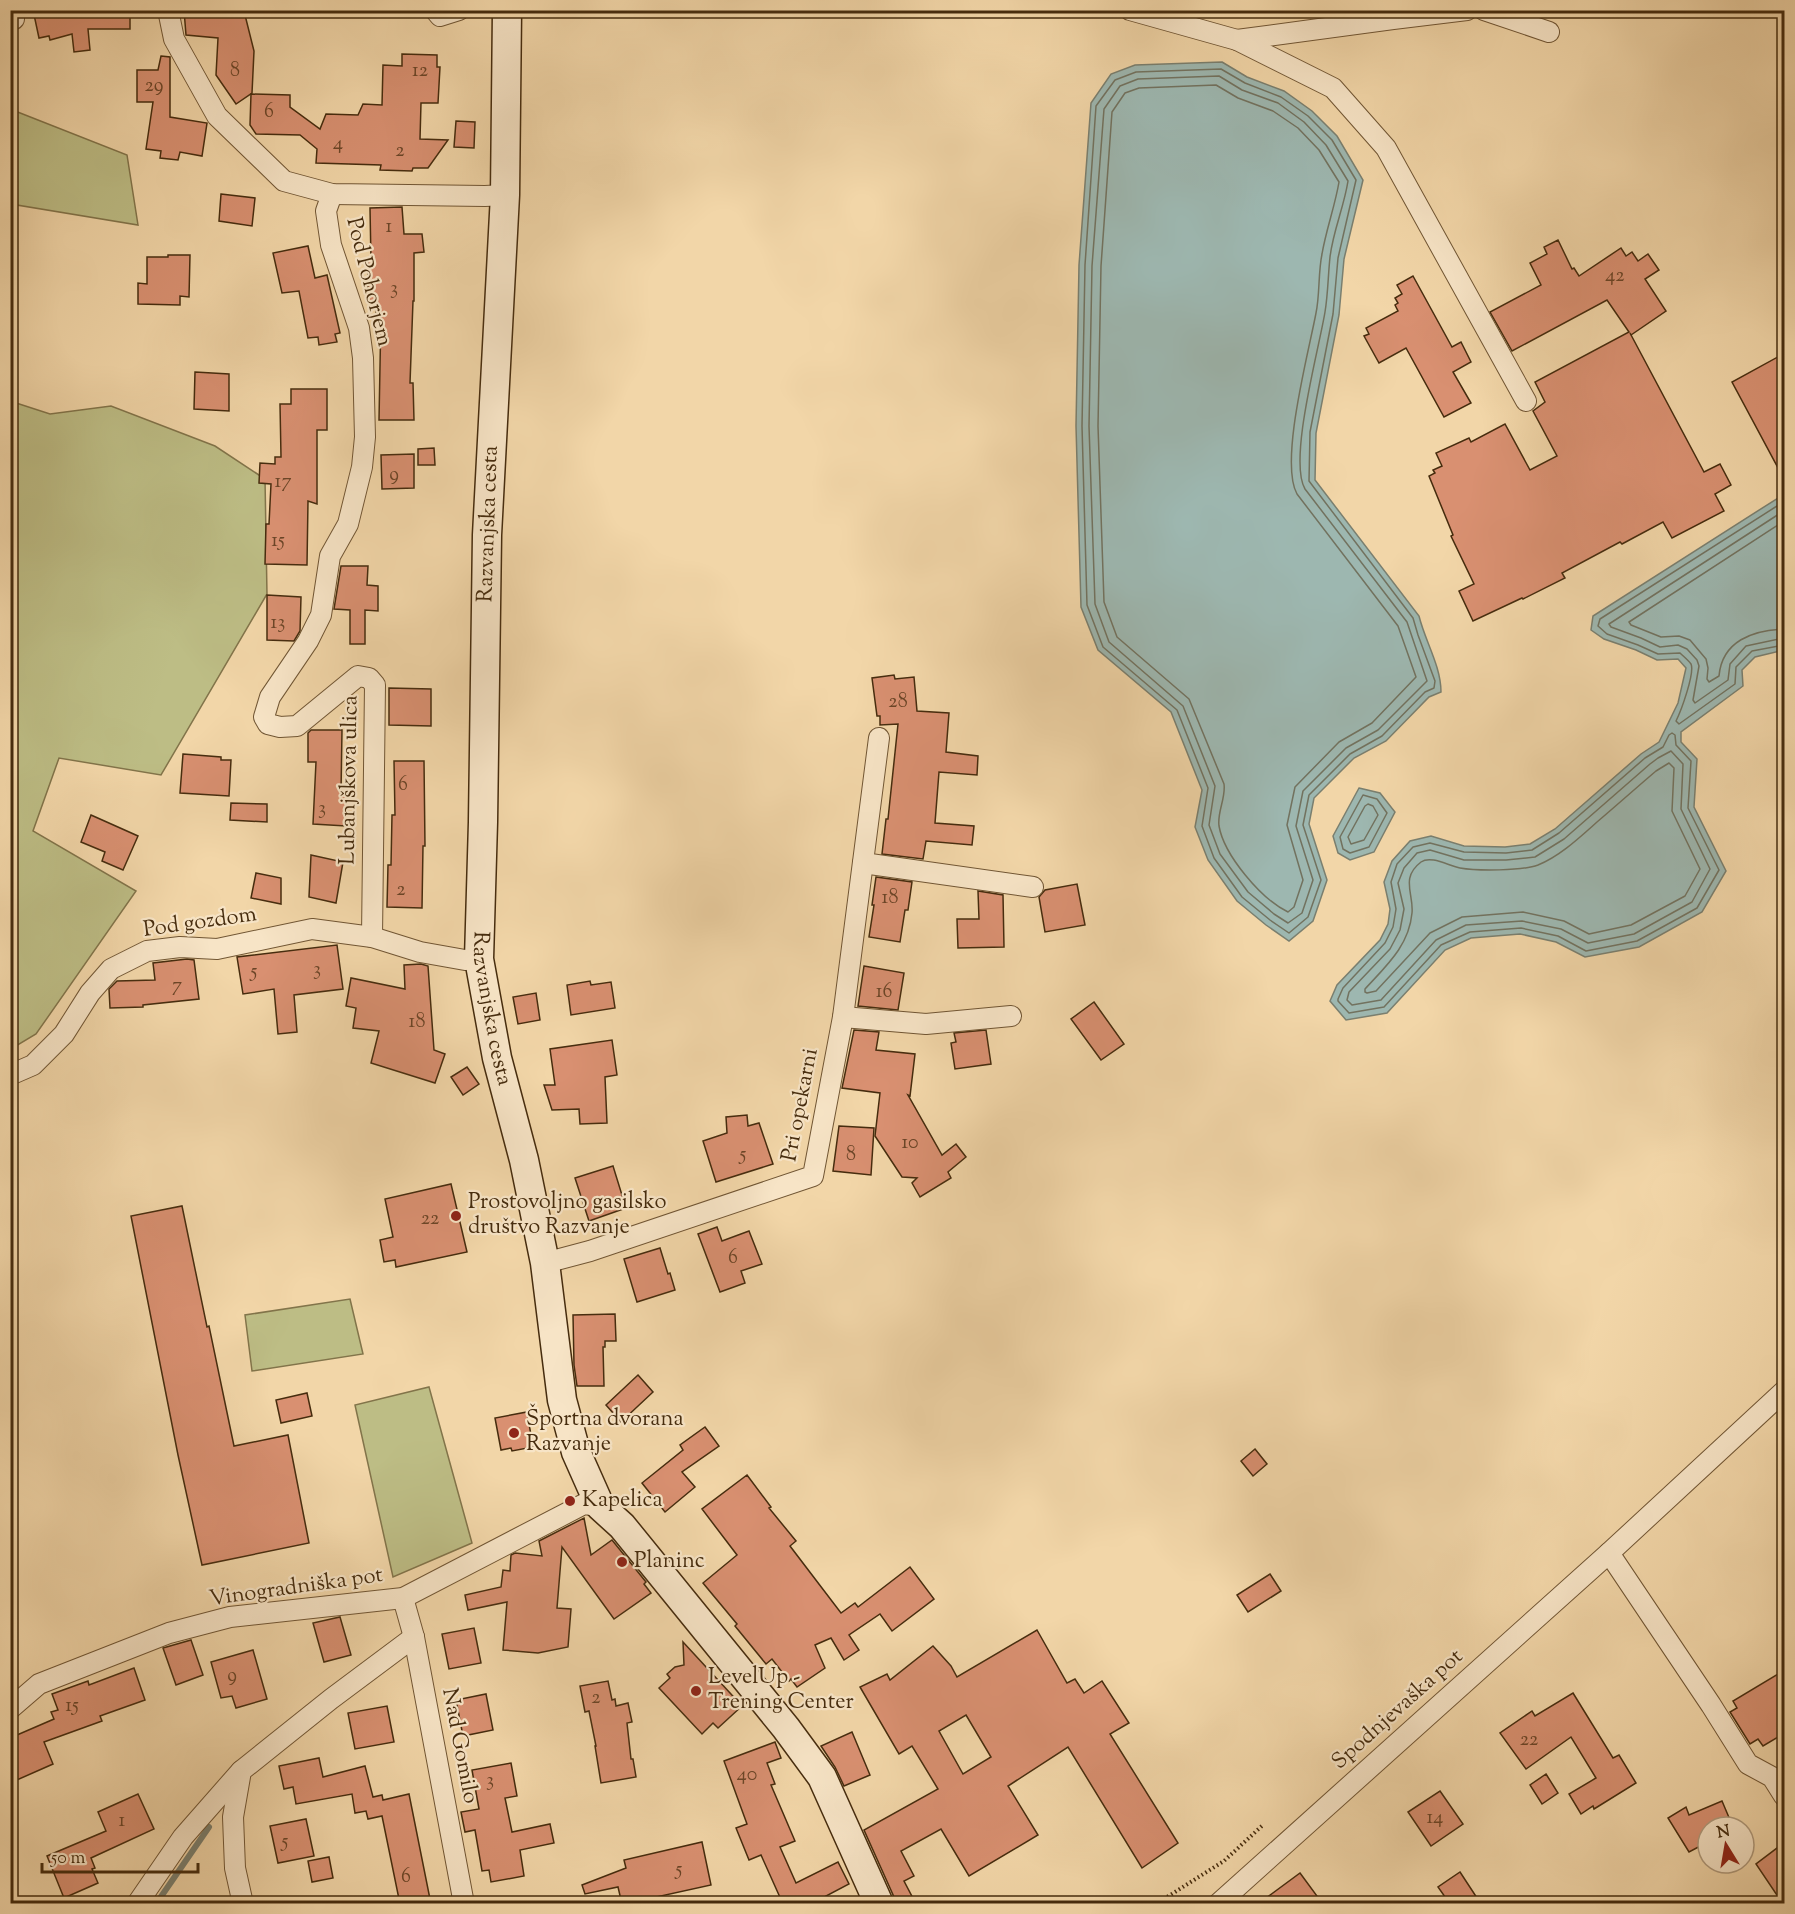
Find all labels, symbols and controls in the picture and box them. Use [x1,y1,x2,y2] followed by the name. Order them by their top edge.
[230,57,240,86] house number: 8
[412,57,428,86] house number: 12
[144,72,164,101] house number: 29
[264,98,274,127] house number: 6
[333,130,343,159] house number: 4
[395,137,405,166] house number: 2
[386,213,393,242] house number: 1
[337,214,399,350] street label: Pod Pohorjem
[1605,262,1625,291] house number: 42
[390,275,398,304] house number: 3
[470,445,508,603] street label: Razvanjska cesta
[389,461,399,490] house number: 9
[275,468,291,497] house number: 17
[271,527,285,556] house number: 15
[271,609,285,638] house number: 13
[888,688,908,717] house number: 28
[333,695,367,865] street label: Lubanjškova ulica
[398,771,408,800] house number: 6
[318,795,326,824] house number: 3
[396,876,406,905] house number: 2
[882,884,898,913] house number: 18
[141,899,259,947] street label: Pod gozdom
[463,931,520,1089] street label: Razvanjska cesta
[313,956,321,985] house number: 3
[250,958,258,987] house number: 5
[172,972,182,1001] house number: 7
[876,978,892,1007] house number: 16
[409,1008,425,1037] house number: 18
[774,1046,828,1164] street label: Pri opekarni
[901,1129,919,1158] house number: 10
[739,1141,747,1170] house number: 5
[846,1141,856,1170] house number: 8
[468,1187,667,1244] place label: Prostovoljno gasilsko društvo Razvanje
[421,1205,439,1234] house number: 22
[449,1209,463,1223] marker: Prostovoljno gasilsko društvo Razvanje
[728,1244,738,1273] house number: 6
[526,1403,684,1461] place label: Športna dvorana Razvanje
[507,1426,521,1440] marker: Športna dvorana Razvanje
[582,1485,663,1517] place label: Kapelica
[563,1494,577,1508] marker: Kapelica
[634,1546,705,1578] place label: Planinc
[615,1555,629,1569] marker: Planinc
[207,1560,385,1616] street label: Vinogradniška pot
[1325,1642,1471,1778] street label: Spodnjevaška pot
[227,1662,237,1691] house number: 9
[708,1662,854,1719] place label: LevelUp - Trening Center
[591,1684,601,1713] house number: 2
[689,1684,703,1698] marker: LevelUp - Trening Center
[432,1686,486,1806] street label: Nad Gomilo
[65,1692,79,1721] house number: 15
[1520,1726,1538,1755] house number: 22
[737,1761,757,1790] house number: 40
[486,1767,494,1796] house number: 3
[1427,1804,1443,1833] house number: 14
[119,1807,126,1836] house number: 1
[1696,1815,1756,1875] north arrow
[1715,1820,1732,1845] text: N
[281,1828,289,1857] house number: 5
[42,1836,198,1874] scale bar
[50,1846,86,1872] text: 50 m
[675,1856,683,1885] house number: 5
[401,1863,411,1892] house number: 6

